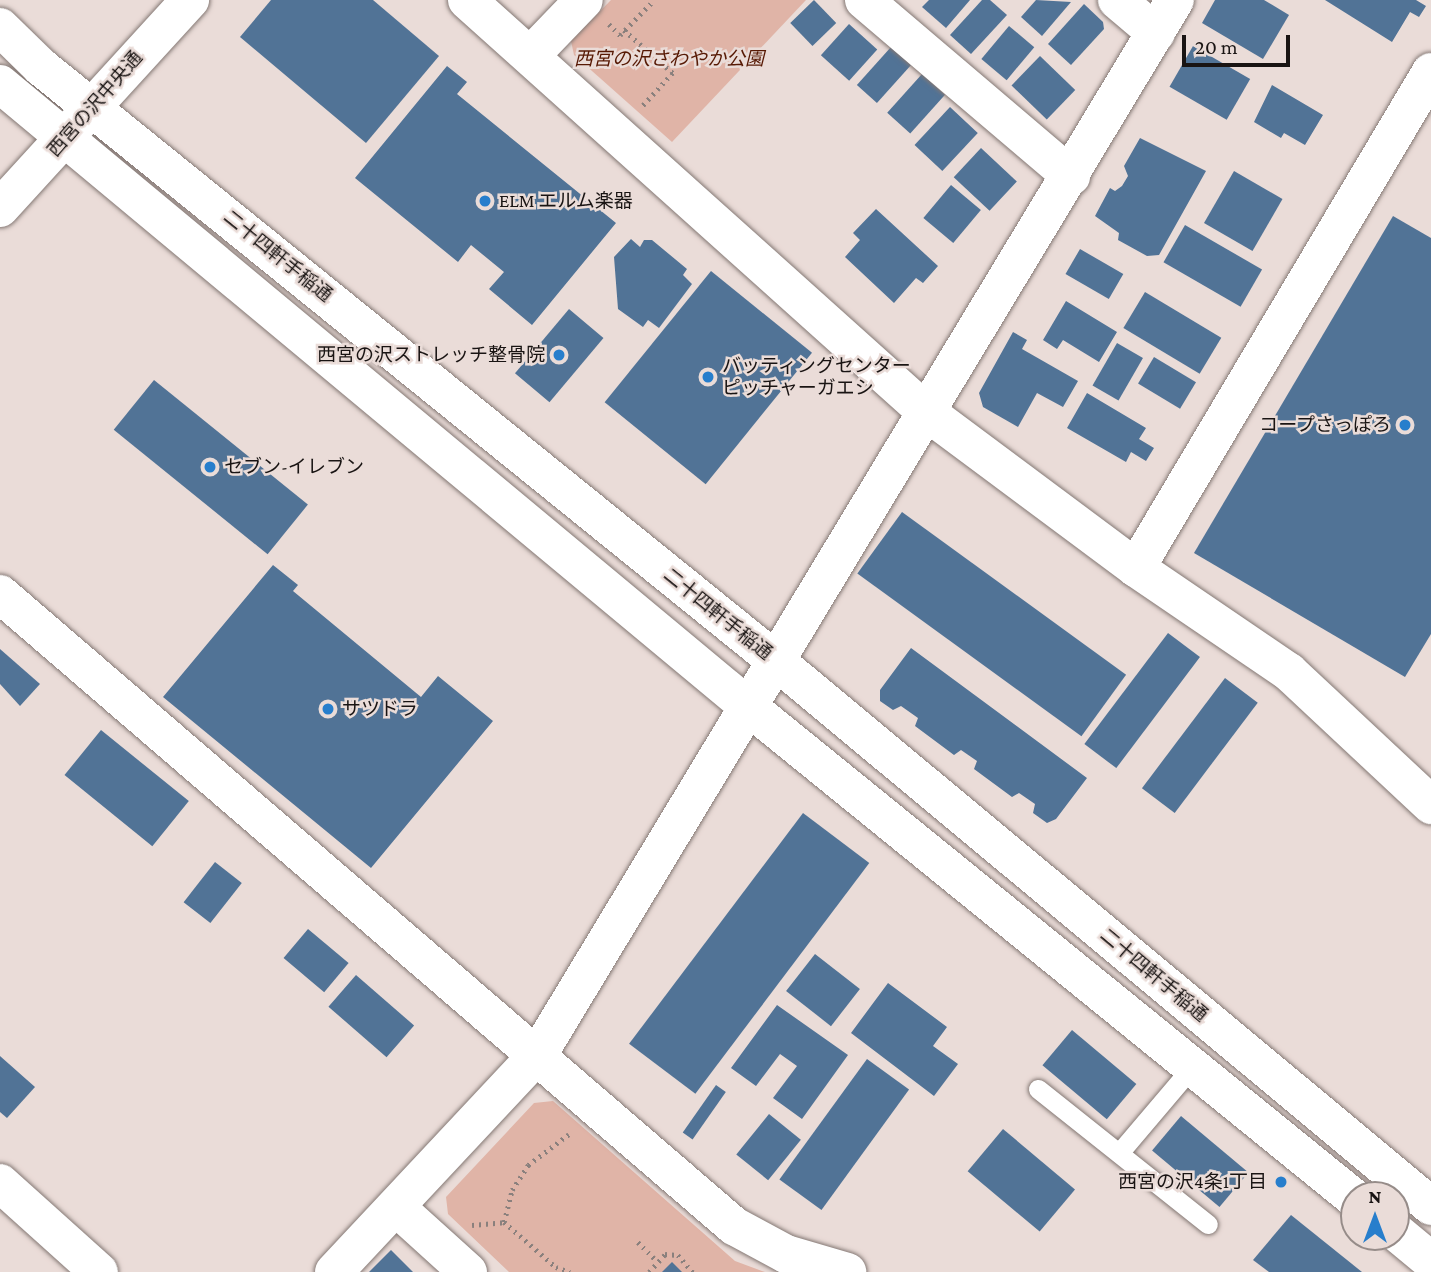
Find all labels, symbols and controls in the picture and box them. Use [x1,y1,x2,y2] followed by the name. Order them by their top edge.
[1186,21,1294,65] scale bar
[1195,35,1238,59] text: 20 m
[43,46,147,162] street label: 西宮の沢中央通
[574,48,764,70] park label: 西宮の沢さわやか公園
[499,190,633,212] place label: ELM エルム楽器
[477,193,493,209] marker: ELM エルム楽器
[219,205,337,307] street label: 二十四軒手稲通
[317,344,545,366] place label: 西宮の沢ストレッチ整骨院
[551,347,567,363] marker: 西宮の沢ストレッチ整骨院
[722,355,912,399] place label: バッティングセンター ピッチャーガエシ
[700,369,716,385] marker: バッティングセンター ピッチャーガエシ
[1258,414,1391,436] place label: コープさっぽろ
[1397,417,1413,433] marker: コープさっぽろ
[224,456,364,478] place label: セブン-イレブン
[202,459,218,475] marker: セブン-イレブン
[659,563,777,665] street label: 二十四軒手稲通
[342,698,418,720] place label: サツドラ
[320,701,336,717] marker: サツドラ
[1096,924,1212,1026] street label: 二十四軒手稲通
[1118,1171,1267,1193] place label: 西宮の沢4条1丁目
[1273,1174,1289,1190] marker: 西宮の沢4条1丁目
[1340,1181,1410,1251] north arrow
[1369,1186,1381,1207] text: N

